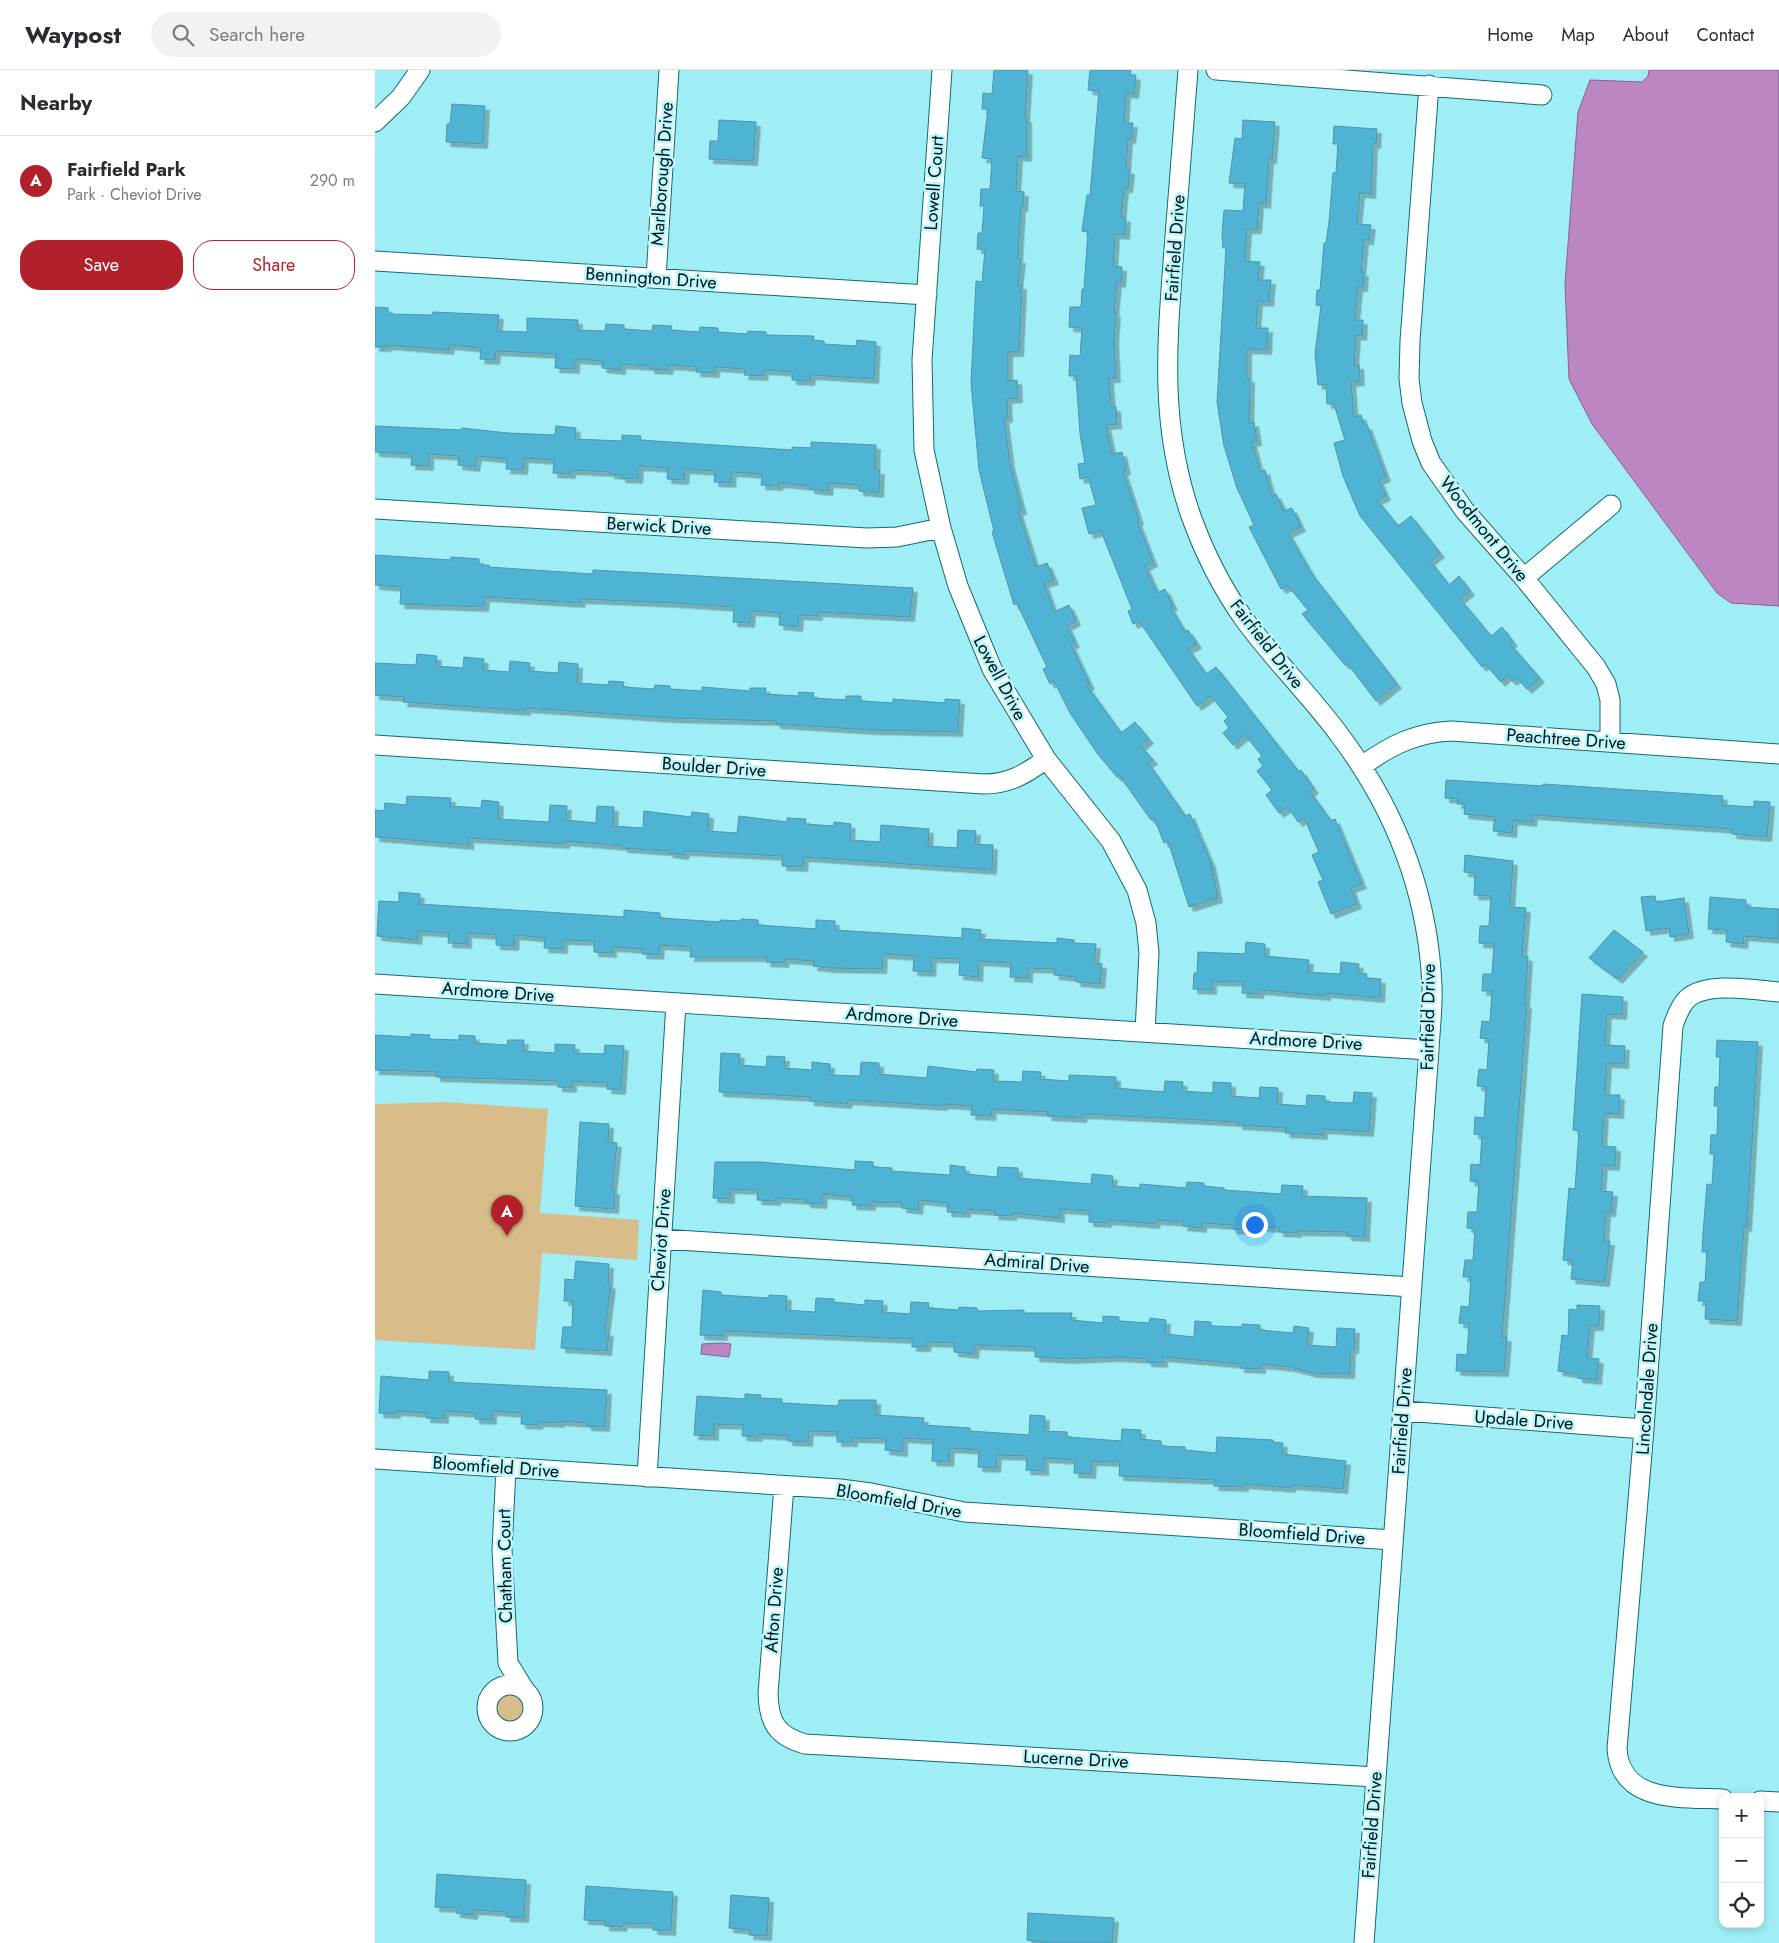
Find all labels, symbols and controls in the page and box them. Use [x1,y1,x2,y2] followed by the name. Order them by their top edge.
[151,12,501,57] search box
[25,17,121,52] text: Waypost
[169,21,197,49] icon: search
[209,21,305,48] text: Search here
[1487,22,1533,48] text: Home
[1561,22,1595,48] text: Map
[1623,22,1668,48] text: About
[1696,22,1754,48] text: Contact
[20,88,92,118] text: Nearby
[644,101,680,247] street label: Marlborough Drive
[918,134,950,231] street label: Lowell Court
[67,156,186,183] text: Fairfield Park
[30,169,42,192] text: A
[310,169,355,192] text: 290 m
[67,183,201,206] text: Park · Cheviot Drive
[1158,194,1192,302] street label: Fairfield Drive
[20,240,183,290] button: Save
[193,240,355,290] button: Share
[584,260,718,296] street label: Bennington Drive
[1433,471,1535,587] street label: Woodmont Drive
[606,510,712,542] street label: Berwick Drive
[1224,594,1310,694] street label: Fairfield Drive
[967,631,1033,725] street label: Lowell Drive
[1505,722,1627,756] street label: Peachtree Drive
[661,750,767,784] street label: Boulder Drive
[1414,963,1442,1071] street label: Fairfield Drive
[441,975,555,1009] street label: Ardmore Drive
[845,1000,959,1034] street label: Ardmore Drive
[1249,1025,1363,1057] street label: Ardmore Drive
[644,1188,678,1292] street label: Cheviot Drive
[491,1195,523,1236] pin: A
[1242,1212,1268,1238] your location
[984,1246,1090,1280] street label: Admiral Drive
[1629,1322,1665,1456] street label: Lincolndale Drive
[1385,1367,1419,1475] street label: Fairfield Drive
[1474,1404,1574,1436] street label: Updale Drive
[432,1450,560,1484] street label: Bloomfield Drive
[834,1477,964,1525] street label: Bloomfield Drive
[491,1508,519,1623] street label: Chatham Court
[1238,1517,1366,1551] street label: Bloomfield Drive
[758,1566,790,1654] street label: Afton Drive
[1023,1743,1129,1775] street label: Lucerne Drive
[1355,1771,1389,1879] street label: Fairfield Drive
[1719,1793,1764,1928] map controls
[1719,1793,1764,1838] button: +
[1719,1838,1764,1883] button: −
[1719,1883,1764,1928] button: locate

